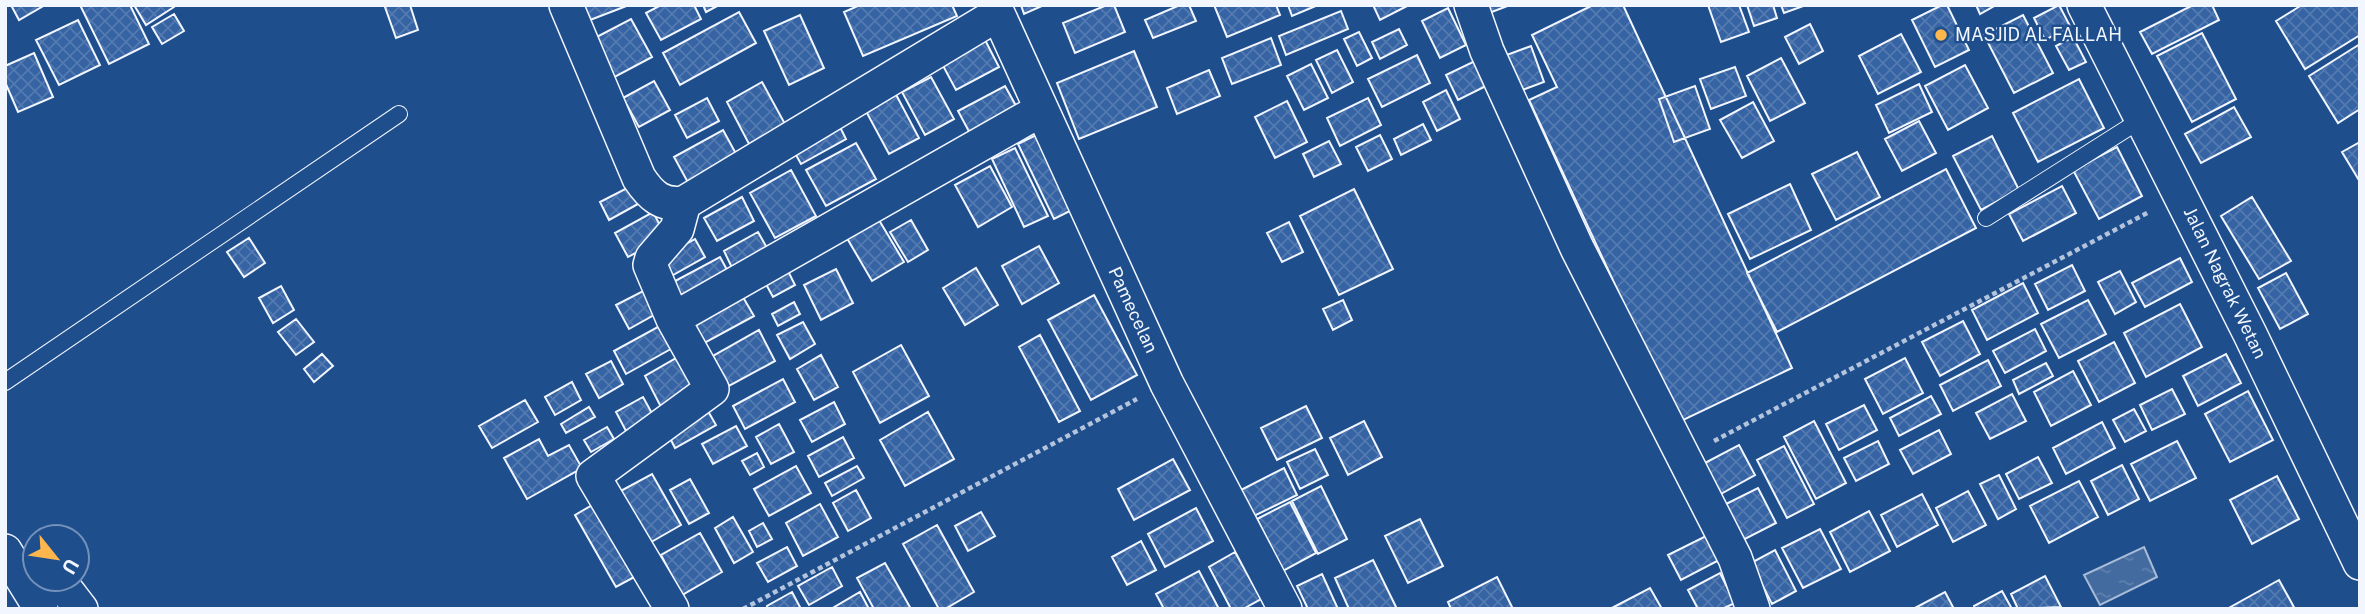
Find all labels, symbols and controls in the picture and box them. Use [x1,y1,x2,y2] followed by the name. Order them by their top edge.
[1955,24,2122,45] place label: MASJID AL FALLAH
[1933,27,1949,43] marker: MASJID AL FALLAH
[2180,204,2271,362] street label: Jalan Nagrak Wetan
[1104,263,1163,356] street label: Pamecelan
[21,523,91,593] north arrow
[58,555,84,578] text: U

